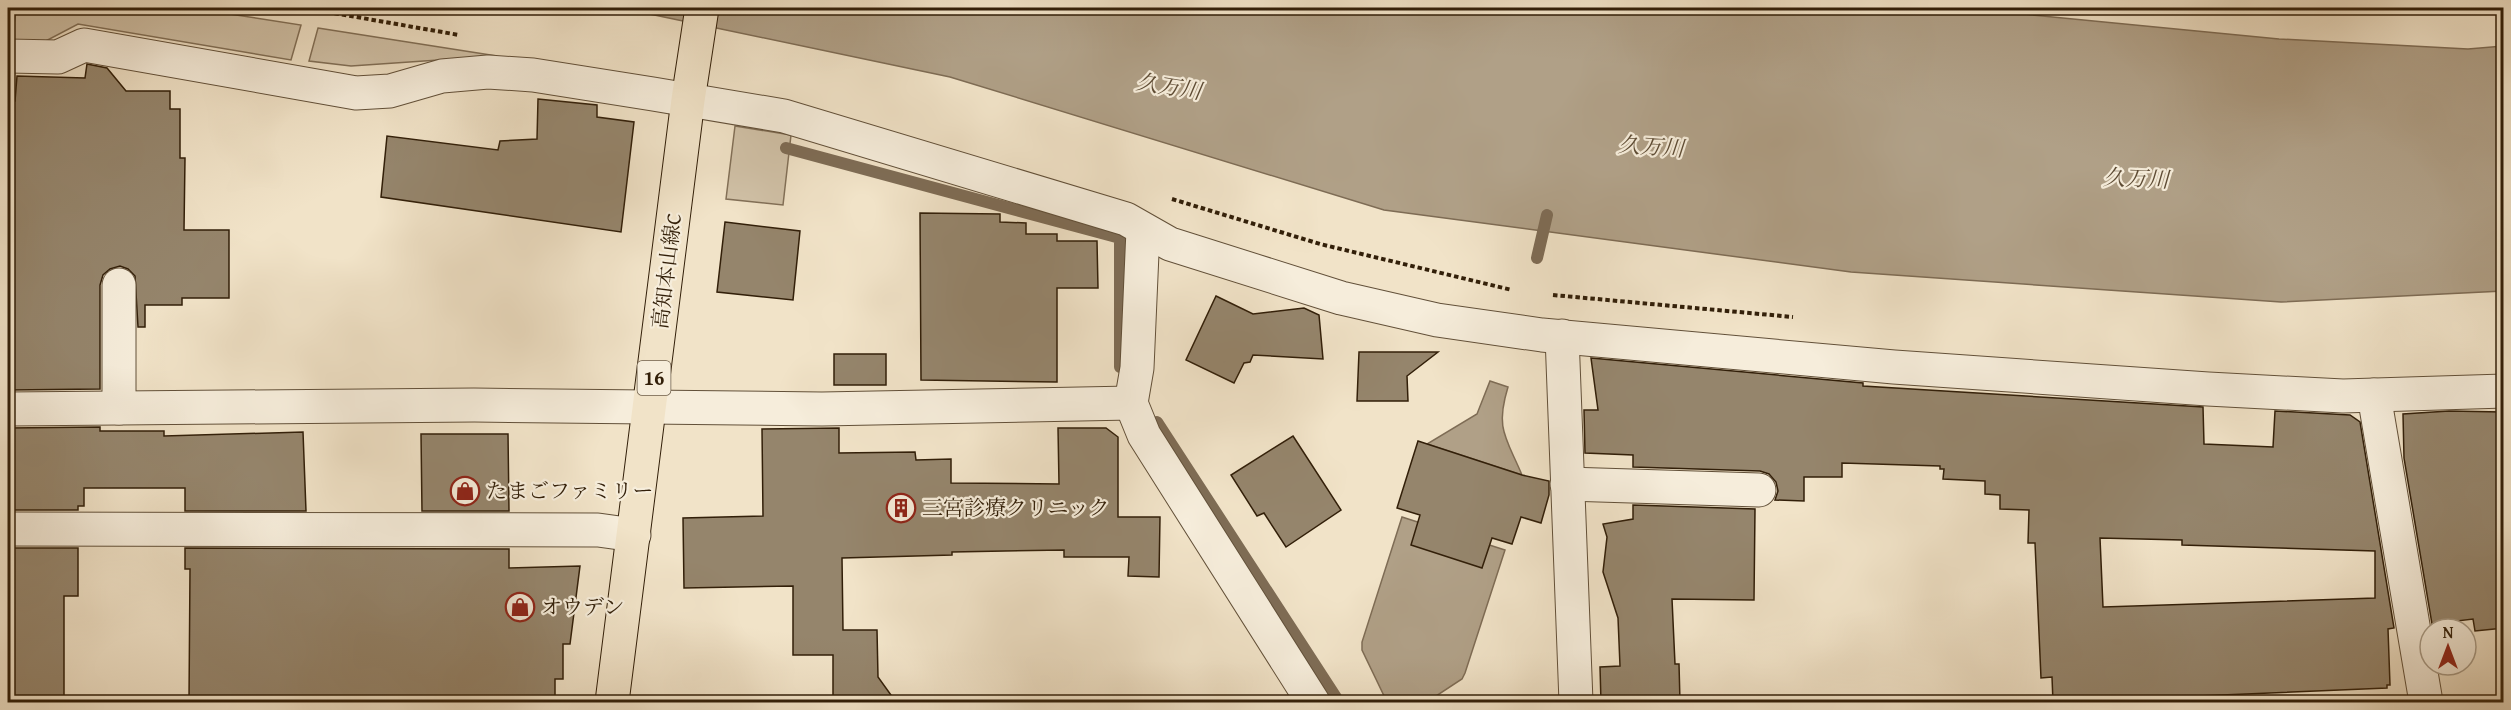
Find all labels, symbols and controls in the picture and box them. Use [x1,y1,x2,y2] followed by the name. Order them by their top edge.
[1134,65,1206,107] water label: 久万川
[1617,128,1687,164] water label: 久万川
[2102,161,2172,195] water label: 久万川
[644,211,689,331] street label: 高知本山線C
[638,361,670,395] road number: 16
[449,475,481,507] shop icon: たまごファミリー
[486,475,654,506] place label: たまごファミリー
[885,492,917,524] building icon: 三宮診療クリニック
[922,492,1110,523] place label: 三宮診療クリニック
[504,591,536,623] shop icon: オウデン
[541,591,625,622] place label: オウデン
[2418,617,2478,677] north arrow
[2443,620,2454,644] text: N

